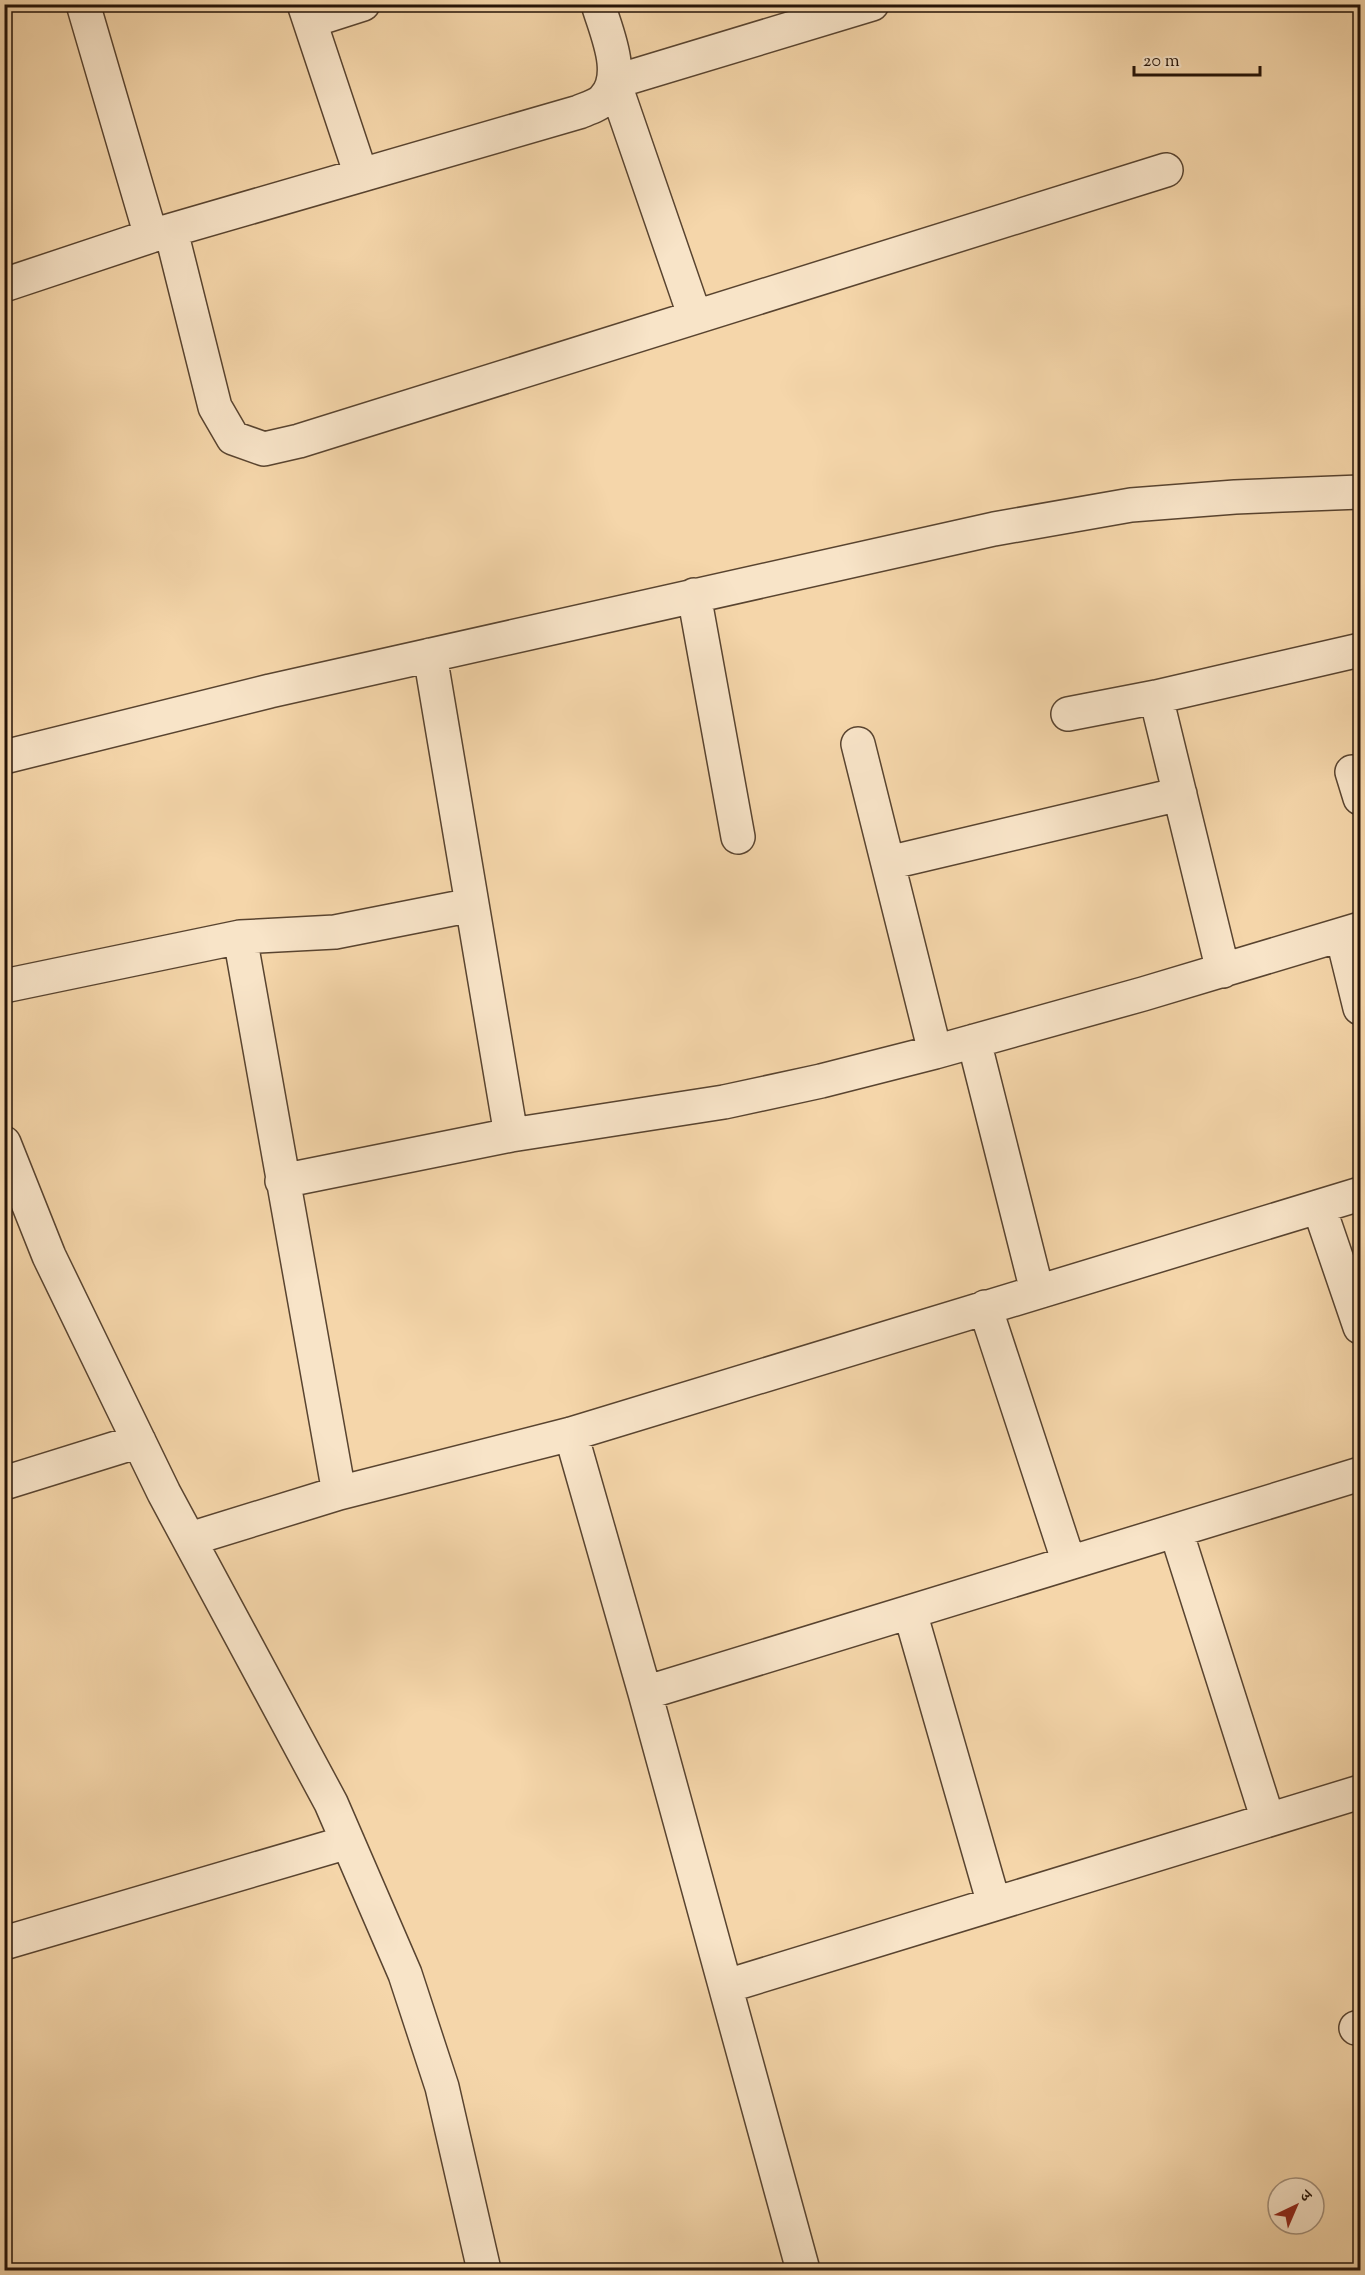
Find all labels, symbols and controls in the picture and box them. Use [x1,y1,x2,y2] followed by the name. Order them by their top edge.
[1134,39,1260,77] scale bar
[1143,49,1180,75] text: 20 m
[1266,2176,1326,2236] north arrow
[1293,2185,1317,2209] text: उ

